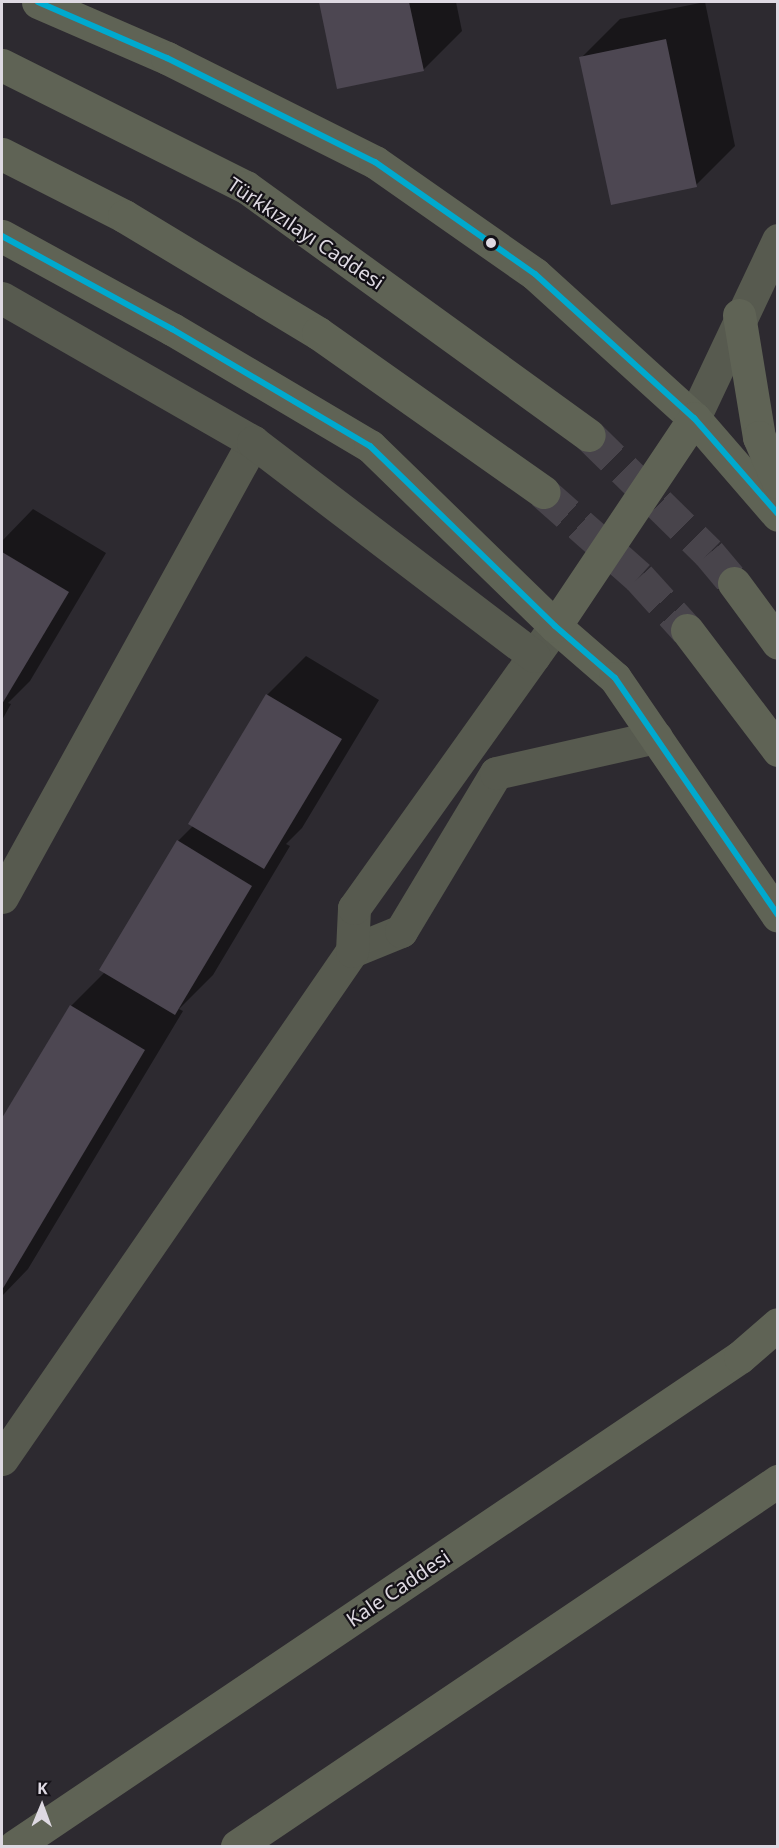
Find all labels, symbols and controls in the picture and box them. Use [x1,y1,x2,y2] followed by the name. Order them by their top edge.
[223,172,389,294] street label: Türkkızılayı Caddesi
[485,237,497,249] unlabelled marker
[342,1545,454,1631] street label: Kale Caddesi
[12,1776,72,1836] north arrow
[37,1777,48,1799] text: K

